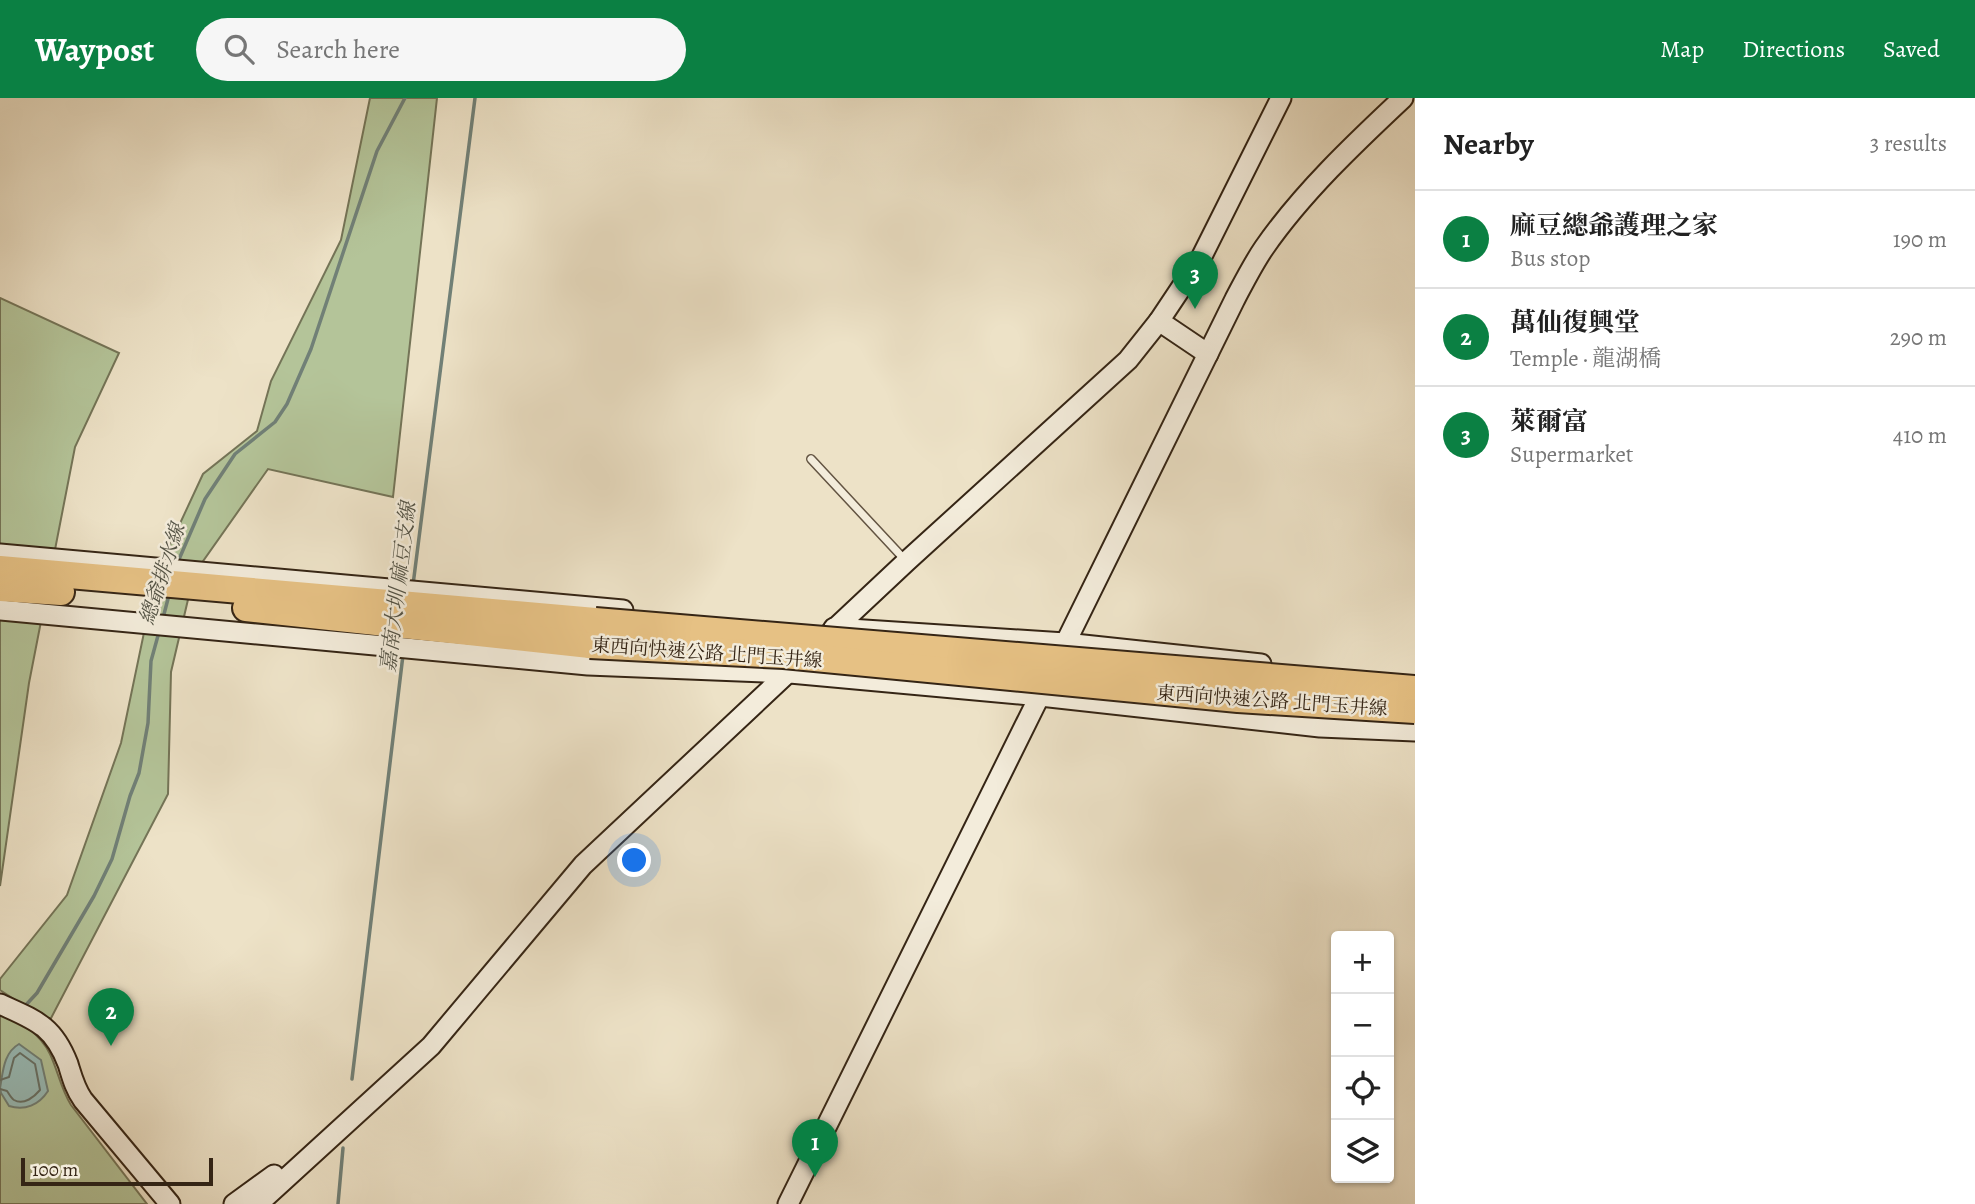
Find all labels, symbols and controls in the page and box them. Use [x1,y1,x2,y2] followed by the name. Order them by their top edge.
[196,18,686,81] search box
[35,27,154,72] text: Waypost
[220,30,258,68] icon: search
[276,32,400,67] text: Search here
[1660,33,1704,65] text: Map
[1742,33,1845,65] text: Directions
[1883,33,1940,65] text: Saved
[1443,124,1534,164] text: Nearby
[1870,128,1947,159] text: 3 results
[1510,208,1718,243] text: 麻豆總爺護理之家
[1462,224,1470,255] text: 1
[1893,224,1947,255] text: 190 m
[1510,243,1590,274] text: Bus stop
[1172,251,1218,309] pin: 3
[1510,305,1640,340] text: 萬仙復興堂
[1460,322,1472,353] text: 2
[1890,322,1947,353] text: 290 m
[1510,343,1661,374] text: Temple · 龍湖橋
[1510,404,1588,439] text: 萊爾富
[1461,420,1471,451] text: 3
[1893,420,1947,451] text: 410 m
[1510,439,1633,470] text: Supermarket
[374,498,423,674] water label: 嘉南大圳 麻豆支線
[132,518,192,628] water label: 總爺排水線
[590,632,823,674] street label: 東西向快速公路 北門玉井線
[1155,680,1388,722] street label: 東西向快速公路 北門玉井線
[617,843,651,877] your location
[1331,931,1394,1183] map controls
[1331,931,1394,994] button: +
[88,988,134,1046] pin: 2
[1331,994,1394,1057] button: −
[1331,1057,1394,1120] button: locate
[792,1119,838,1177] pin: 1
[1331,1120,1394,1183] button: layers
[21,1155,214,1187] scale bar
[32,1157,78,1183] text: 100 m

